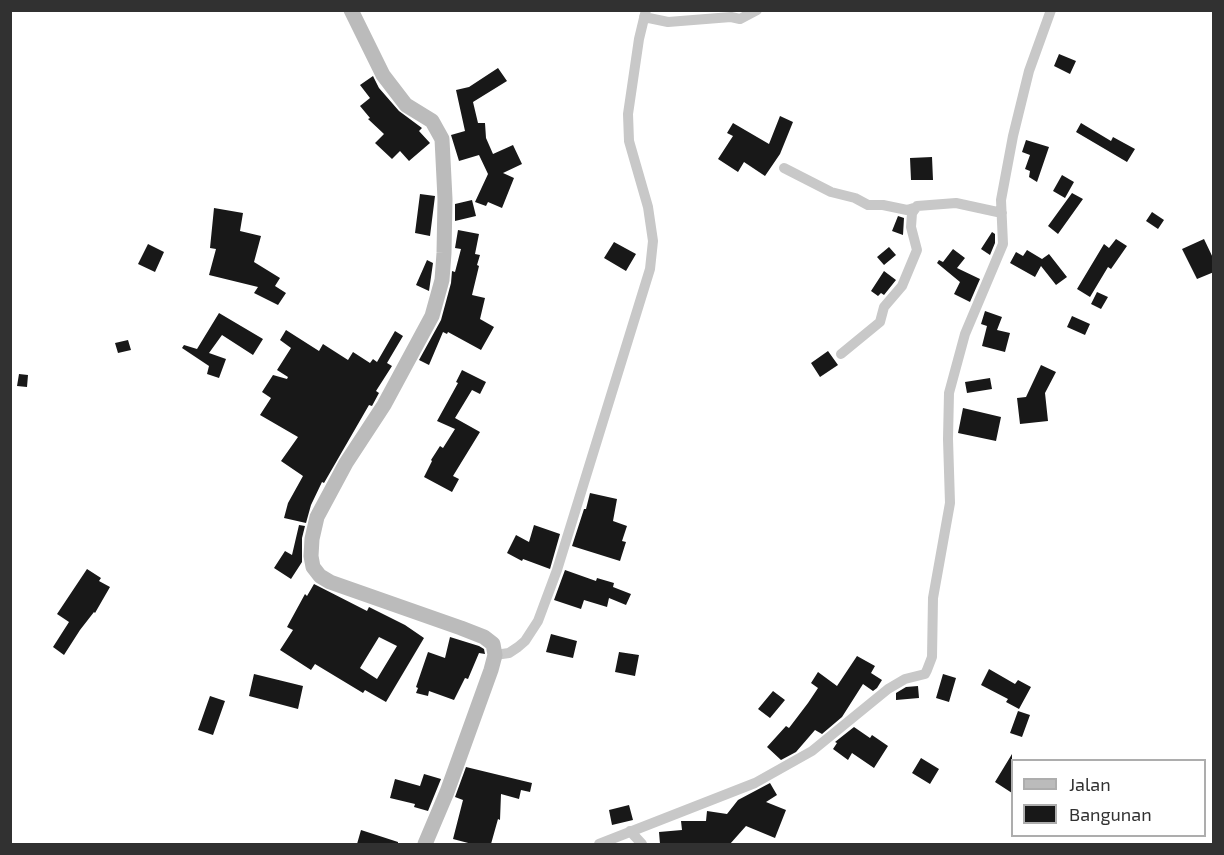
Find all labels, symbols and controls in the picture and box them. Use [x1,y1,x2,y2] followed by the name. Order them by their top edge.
[1011,759,1206,837] legend
[1069,773,1111,795] text: Jalan
[1069,803,1152,825] text: Bangunan

